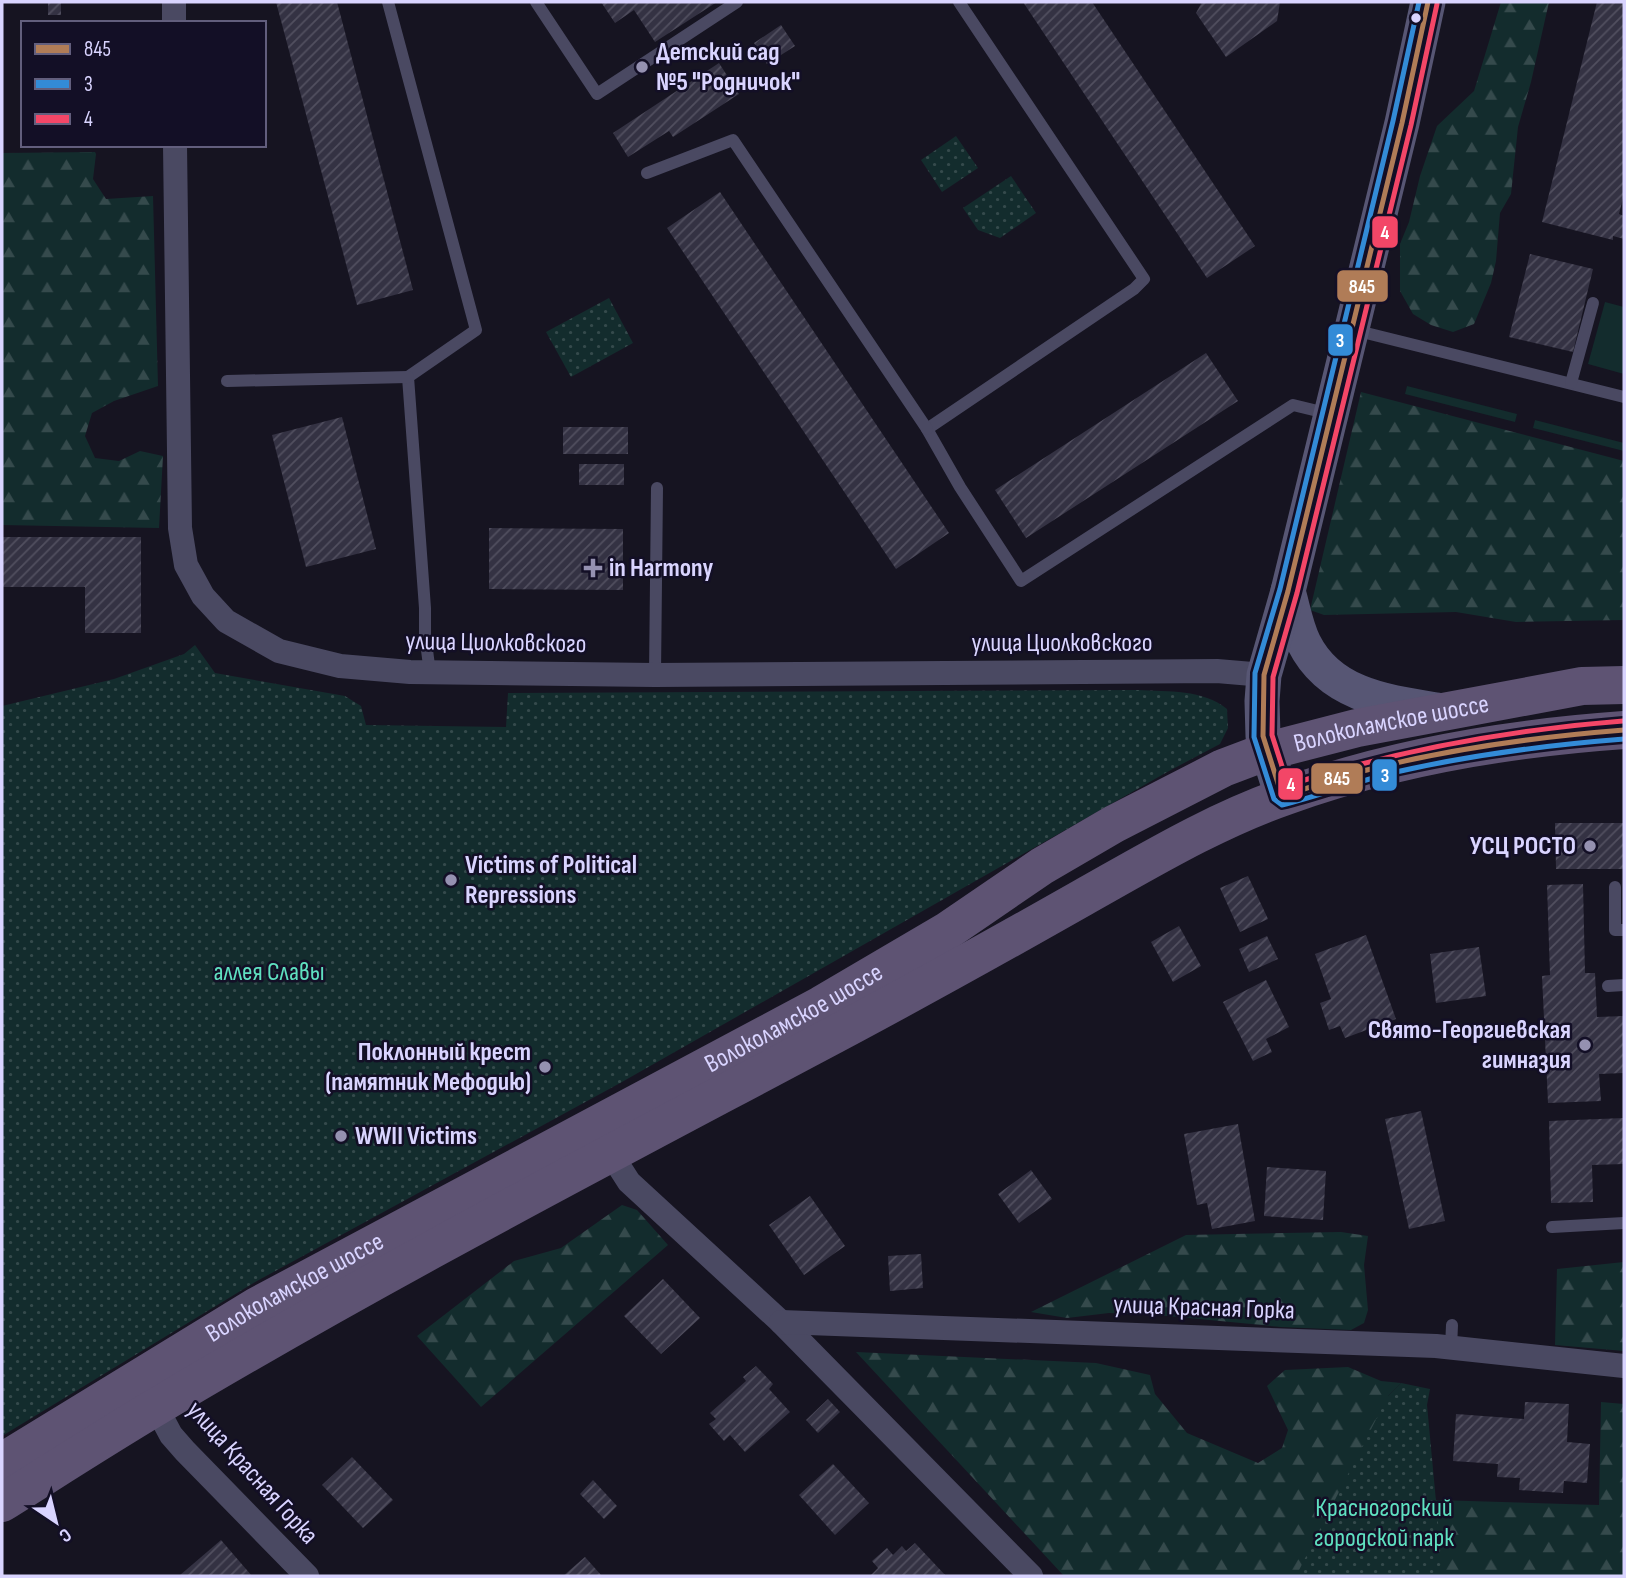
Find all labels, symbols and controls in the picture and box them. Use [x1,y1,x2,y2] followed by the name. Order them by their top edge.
[1409,11,1423,25] unlabelled marker
[21,21,266,147] legend
[84,37,111,62] text: 845
[656,37,800,98] place label: Детский сад №5 "Родничок"
[634,59,650,75] marker: Детский сад №5 "Родничок"
[84,72,93,97] text: 3
[84,107,93,132] text: 4
[1371,215,1399,249] line badge: 4
[1381,222,1390,245] text: 4
[1336,269,1389,303] line badge: 845
[1349,276,1375,299] text: 845
[1327,323,1354,357] line badge: 3
[1336,330,1344,353] text: 3
[609,553,713,584] place label: in Harmony
[583,558,603,578] marker: in Harmony
[405,626,587,660] street label: улица Циолковского
[971,628,1153,659] street label: улица Циолковского
[1290,688,1491,759] street label: Волоколамское шоссе
[1371,758,1398,792] line badge: 3
[1310,762,1364,795] line badge: 845
[1381,765,1389,788] text: 3
[1277,767,1304,801] line badge: 4
[1324,768,1350,791] text: 845
[1287,774,1296,797] text: 4
[1470,831,1576,862] place label: УСЦ РОСТО
[1582,838,1598,854] marker: УСЦ РОСТО
[465,850,637,911] place label: Victims of Political Repressions
[443,872,459,888] marker: Victims of Political Repressions
[213,957,325,988] park label: аллея Славы
[699,957,888,1080] street label: Волоколамское шоссе
[1368,1015,1571,1076] place label: Свято-Георгиевская гимназия
[325,1037,531,1098] place label: Поклонный крест (памятник Мефодию)
[1577,1037,1593,1053] marker: Свято-Георгиевская гимназия
[537,1059,553,1075] marker: Поклонный крест (памятник Мефодию)
[355,1121,477,1152] place label: WWII Victims
[333,1128,349,1144] marker: WWII Victims
[200,1226,389,1349] street label: Волоколамское шоссе
[1113,1289,1295,1327] street label: улица Красная Горка
[180,1395,324,1551] street label: улица Красная Горка
[21,1487,91,1557] north arrow
[1314,1493,1454,1554] park label: Красногорский городской парк
[54,1522,75,1547] text: С

